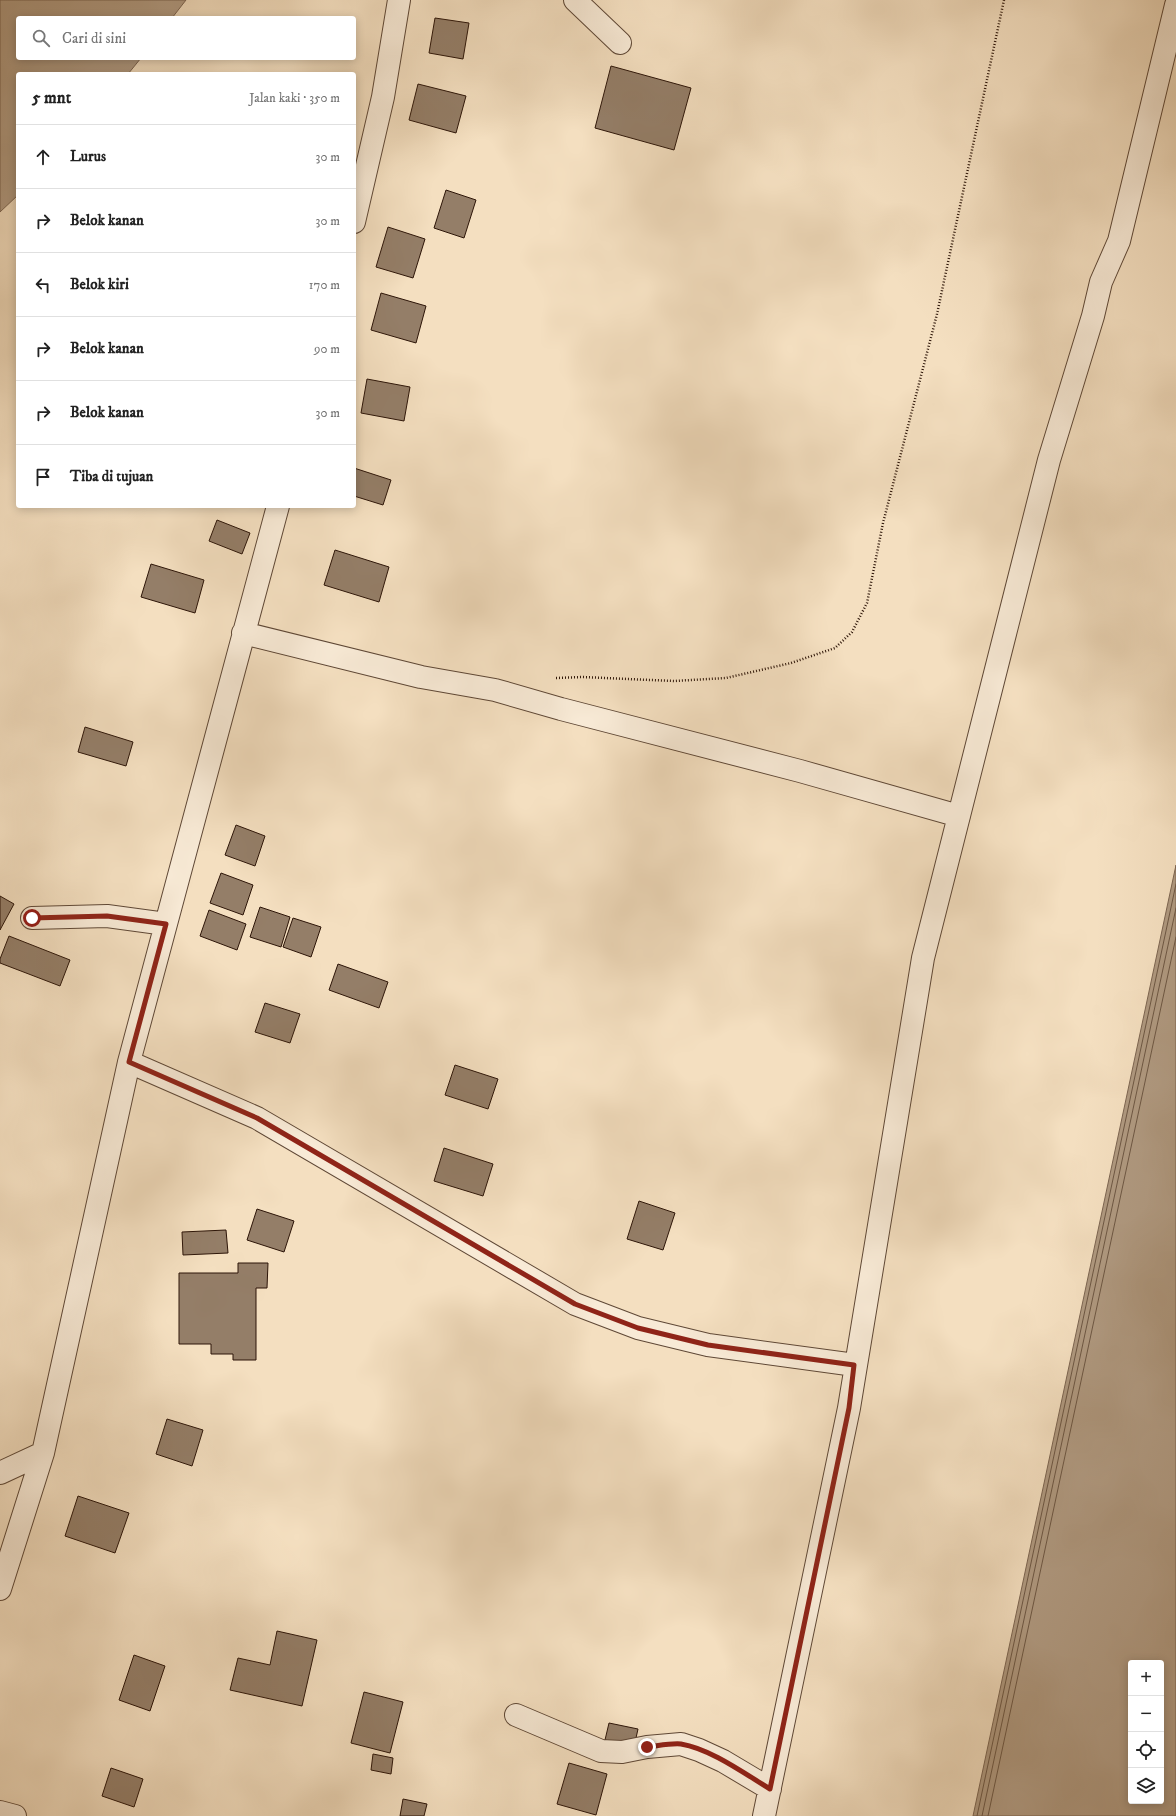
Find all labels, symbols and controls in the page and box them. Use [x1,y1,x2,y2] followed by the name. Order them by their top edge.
[16,16,356,60] search box
[30,27,52,49] icon: search
[62,29,126,48] text: Cari di sini
[32,87,71,109] text: 5 mnt
[249,90,340,106] text: Jalan kaki · 350 m
[32,146,54,168] icon: ahead
[70,147,106,166] text: Lurus
[316,149,340,165] text: 30 m
[32,210,54,232] icon: right
[70,211,144,230] text: Belok kanan
[316,213,340,229] text: 30 m
[32,274,54,296] icon: left
[70,275,129,294] text: Belok kiri
[309,277,340,293] text: 170 m
[32,338,54,360] icon: right
[70,339,144,358] text: Belok kanan
[314,341,340,357] text: 90 m
[32,402,54,424] icon: right
[70,403,144,422] text: Belok kanan
[316,405,340,421] text: 30 m
[32,466,54,488] icon: arrive
[70,467,153,486] text: Tiba di tujuan
[23,909,41,927] route start
[1128,1660,1164,1804] map controls
[1128,1660,1164,1696] button: +
[1128,1696,1164,1732] button: −
[1128,1732,1164,1768] button: locate
[638,1738,656,1756] route end
[1128,1768,1164,1804] button: layers

